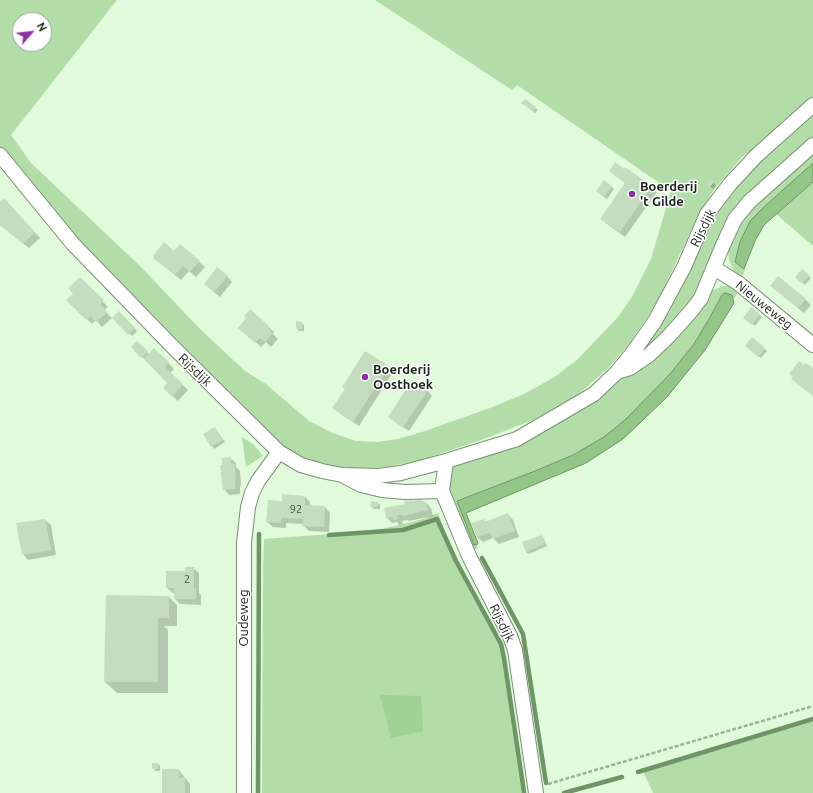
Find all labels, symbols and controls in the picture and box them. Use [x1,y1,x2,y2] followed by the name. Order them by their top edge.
[12,12,52,52] north arrow
[34,20,49,33] text: N
[640,179,697,210] place label: Boerderij 't Gilde
[627,189,637,199] marker: Boerderij 't Gilde
[687,206,719,250] street label: Rijsdijk
[732,277,796,333] street label: Nieuweweg
[175,350,215,390] street label: Rijsdijk
[373,362,433,393] place label: Boerderij Oosthoek
[360,372,370,382] marker: Boerderij Oosthoek
[290,502,302,516] house number: 92
[184,572,190,586] house number: 2
[236,589,252,647] street label: Oudeweg
[486,601,518,645] street label: Rijsdijk

